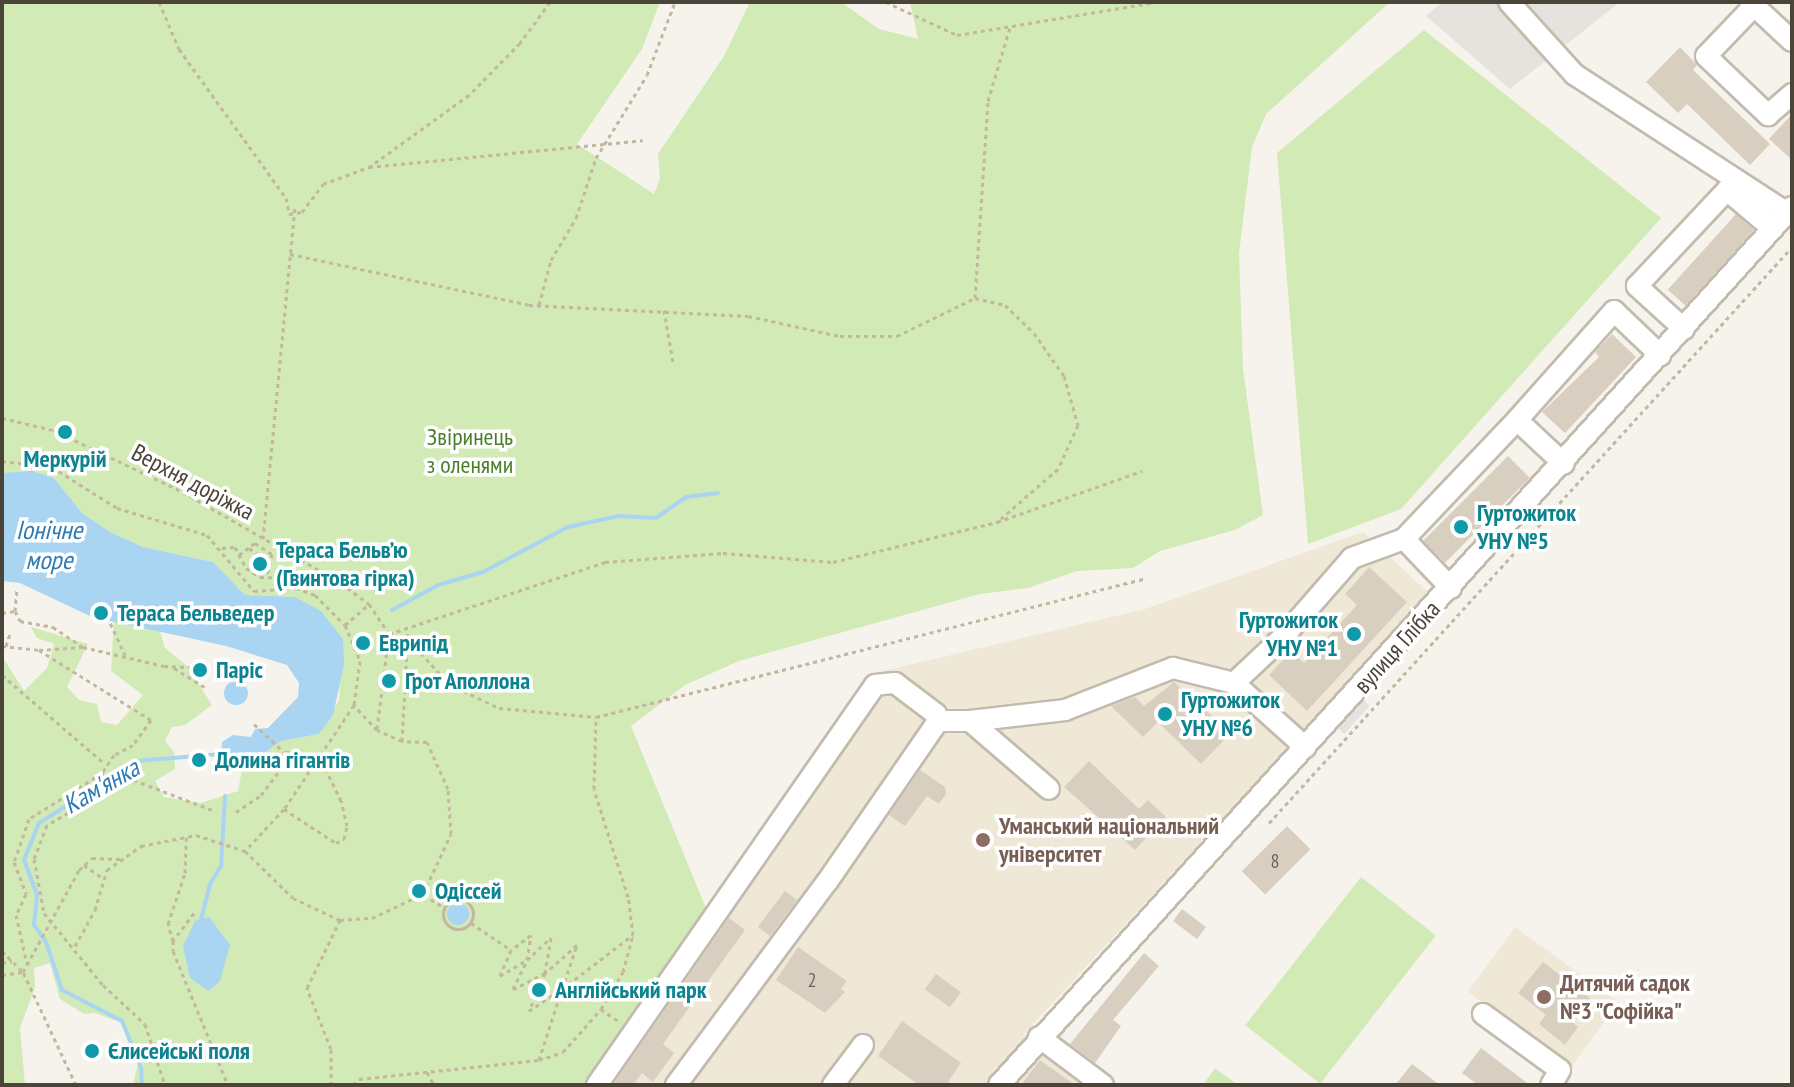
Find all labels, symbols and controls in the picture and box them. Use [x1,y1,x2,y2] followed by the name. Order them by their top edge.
[56,423,74,441] marker: Меркурій
[427,423,513,479] park label: Звіринець з оленями
[127,438,259,526] street label: Верхня доріжка
[24,445,106,473] place label: Меркурій
[1477,499,1576,555] place label: Гуртожиток УНУ №5
[16,514,82,576] water label: Іонічне море
[1452,518,1470,536] marker: Гуртожиток УНУ №5
[276,536,415,592] place label: Тераса Бельв’ю (Гвинтова гірка)
[251,555,269,573] marker: Тераса Бельв’ю (Гвинтова гірка)
[1348,595,1446,699] street label: вулиця Глібка
[117,599,274,627] place label: Тераса Бельведер
[92,604,110,622] marker: Тераса Бельведер
[1239,606,1338,662] place label: Гуртожиток УНУ №1
[1345,625,1363,643] marker: Гуртожиток УНУ №1
[379,629,448,657] place label: Еврипід
[354,634,372,652] marker: Еврипід
[216,656,263,684] place label: Паріс
[191,661,209,679] marker: Паріс
[405,667,532,695] place label: Грот Аполлона
[380,672,398,690] marker: Грот Аполлона
[1181,686,1280,742] place label: Гуртожиток УНУ №6
[1156,705,1174,723] marker: Гуртожиток УНУ №6
[215,746,350,774] place label: Долина гігантів
[190,751,208,769] marker: Долина гігантів
[57,752,145,820] water label: Кам'янка
[999,812,1219,868] place label: Уманський національний університет
[974,831,992,849] marker: Уманський національний університет
[1271,849,1279,873] house number: 8
[435,877,502,905] place label: Одіссей
[410,882,428,900] marker: Одіссей
[808,968,816,992] house number: 2
[1560,969,1690,1025] place label: Дитячий садок №3 "Софійка"
[555,976,707,1004] place label: Англійський парк
[530,981,548,999] marker: Англійський парк
[1535,988,1553,1006] marker: Дитячий садок №3 "Софійка"
[108,1037,250,1065] place label: Єлисейські поля
[83,1042,101,1060] marker: Єлисейські поля

